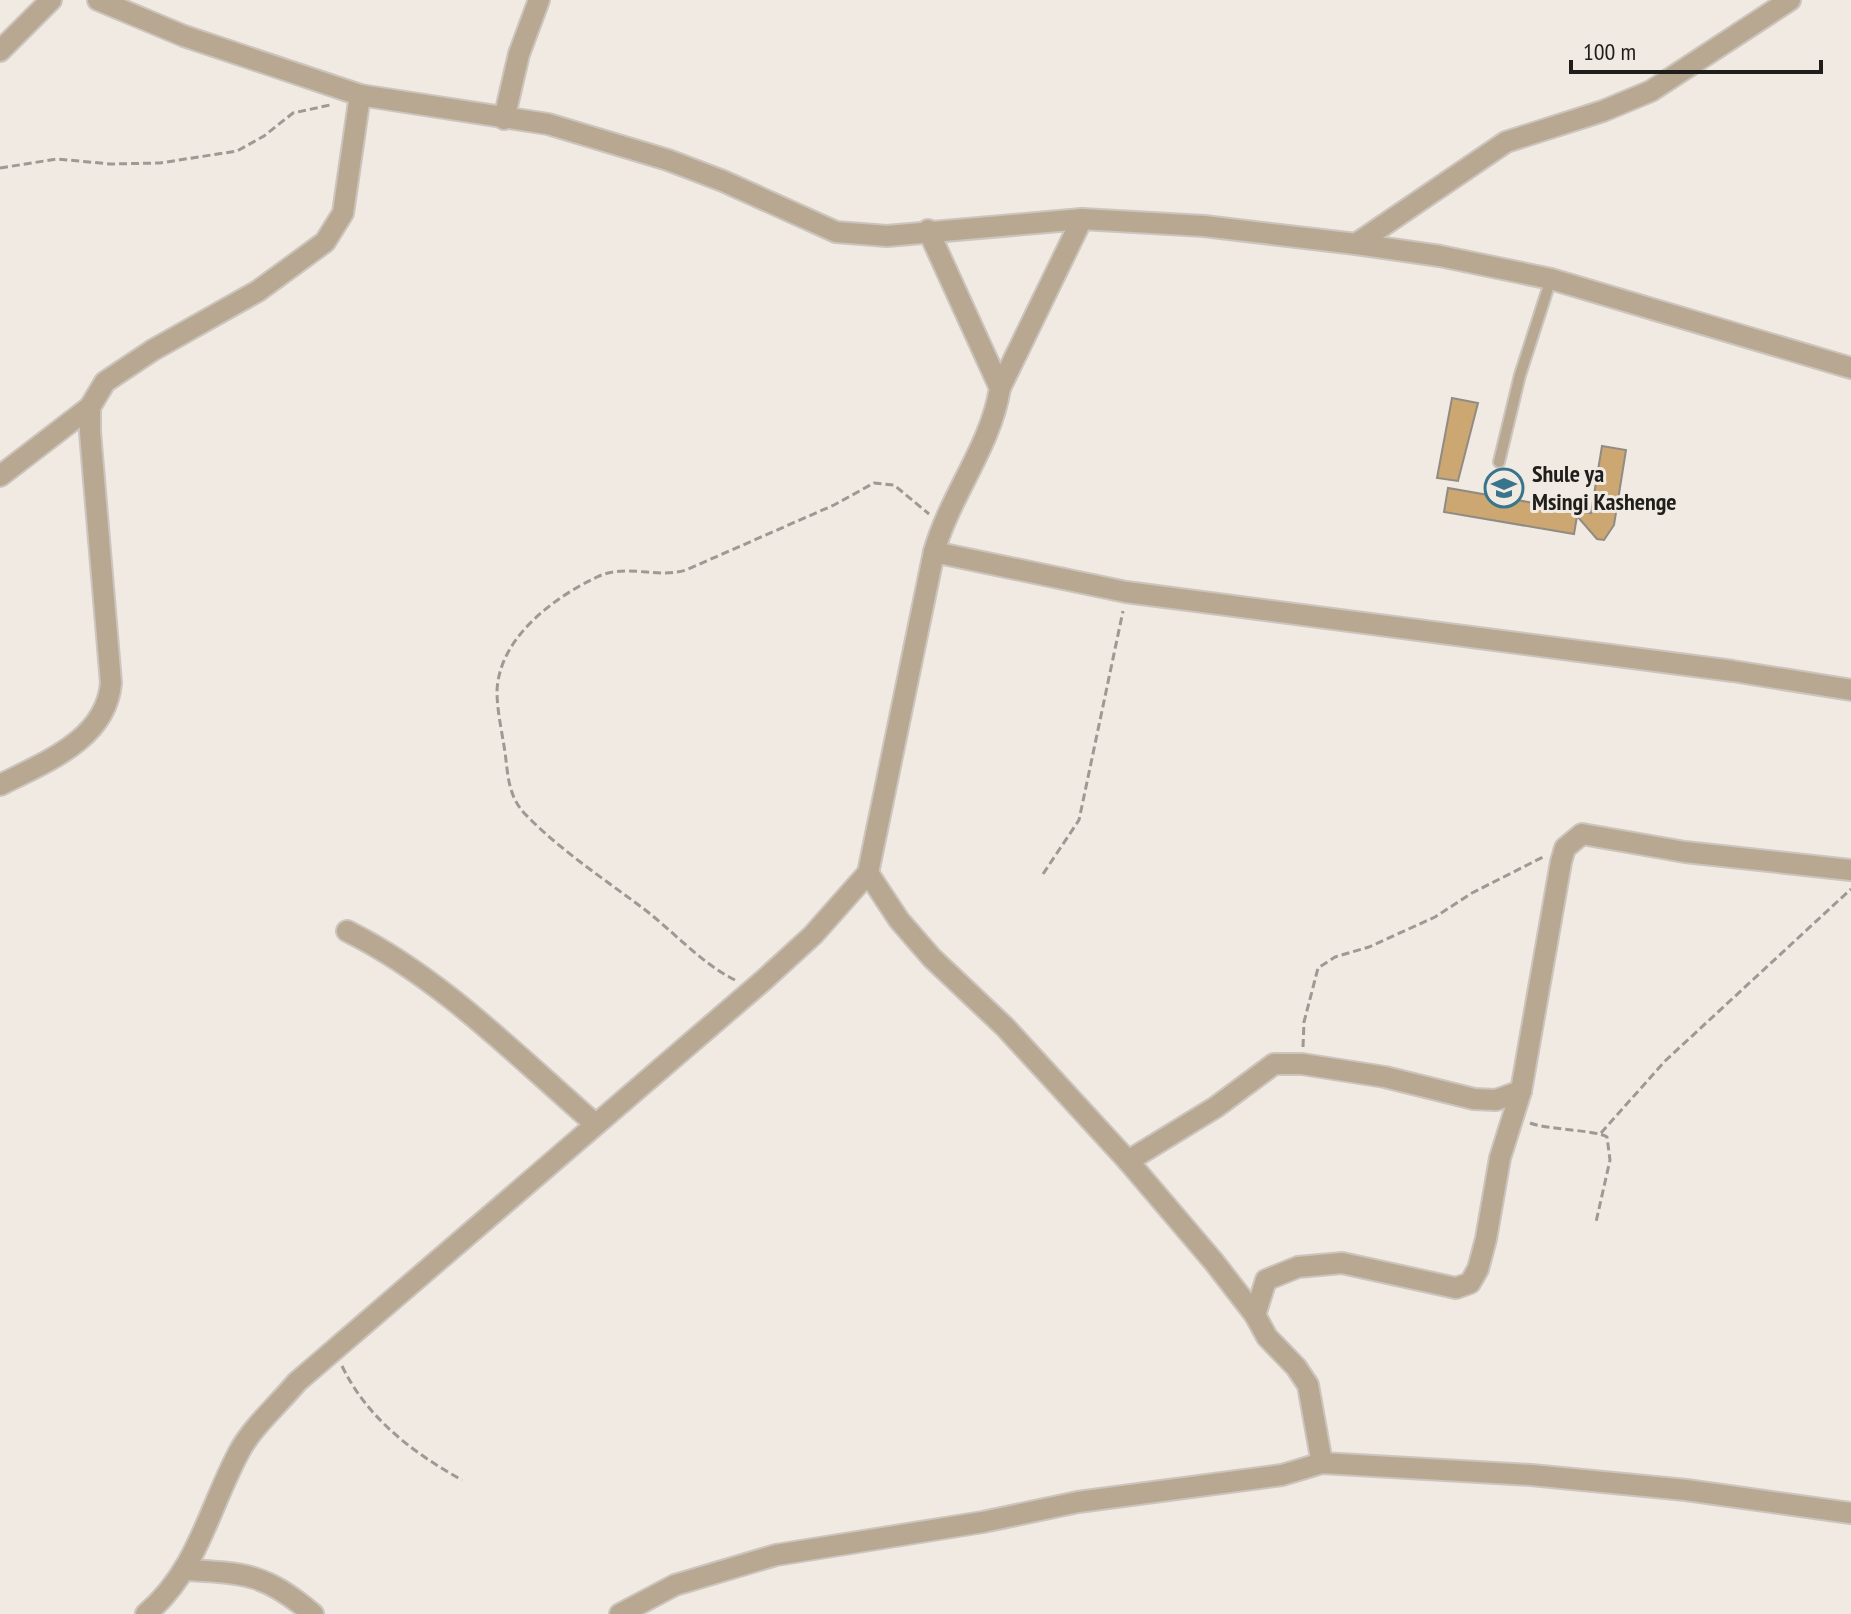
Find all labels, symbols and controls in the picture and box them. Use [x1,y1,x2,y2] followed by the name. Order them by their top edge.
[1571,24,1821,74] scale bar
[1583,36,1636,67] text: 100 m
[1532,458,1677,517] place label: Shule ya Msingi Kashenge
[1483,467,1525,509] school or university icon: Shule ya Msingi Kashenge

